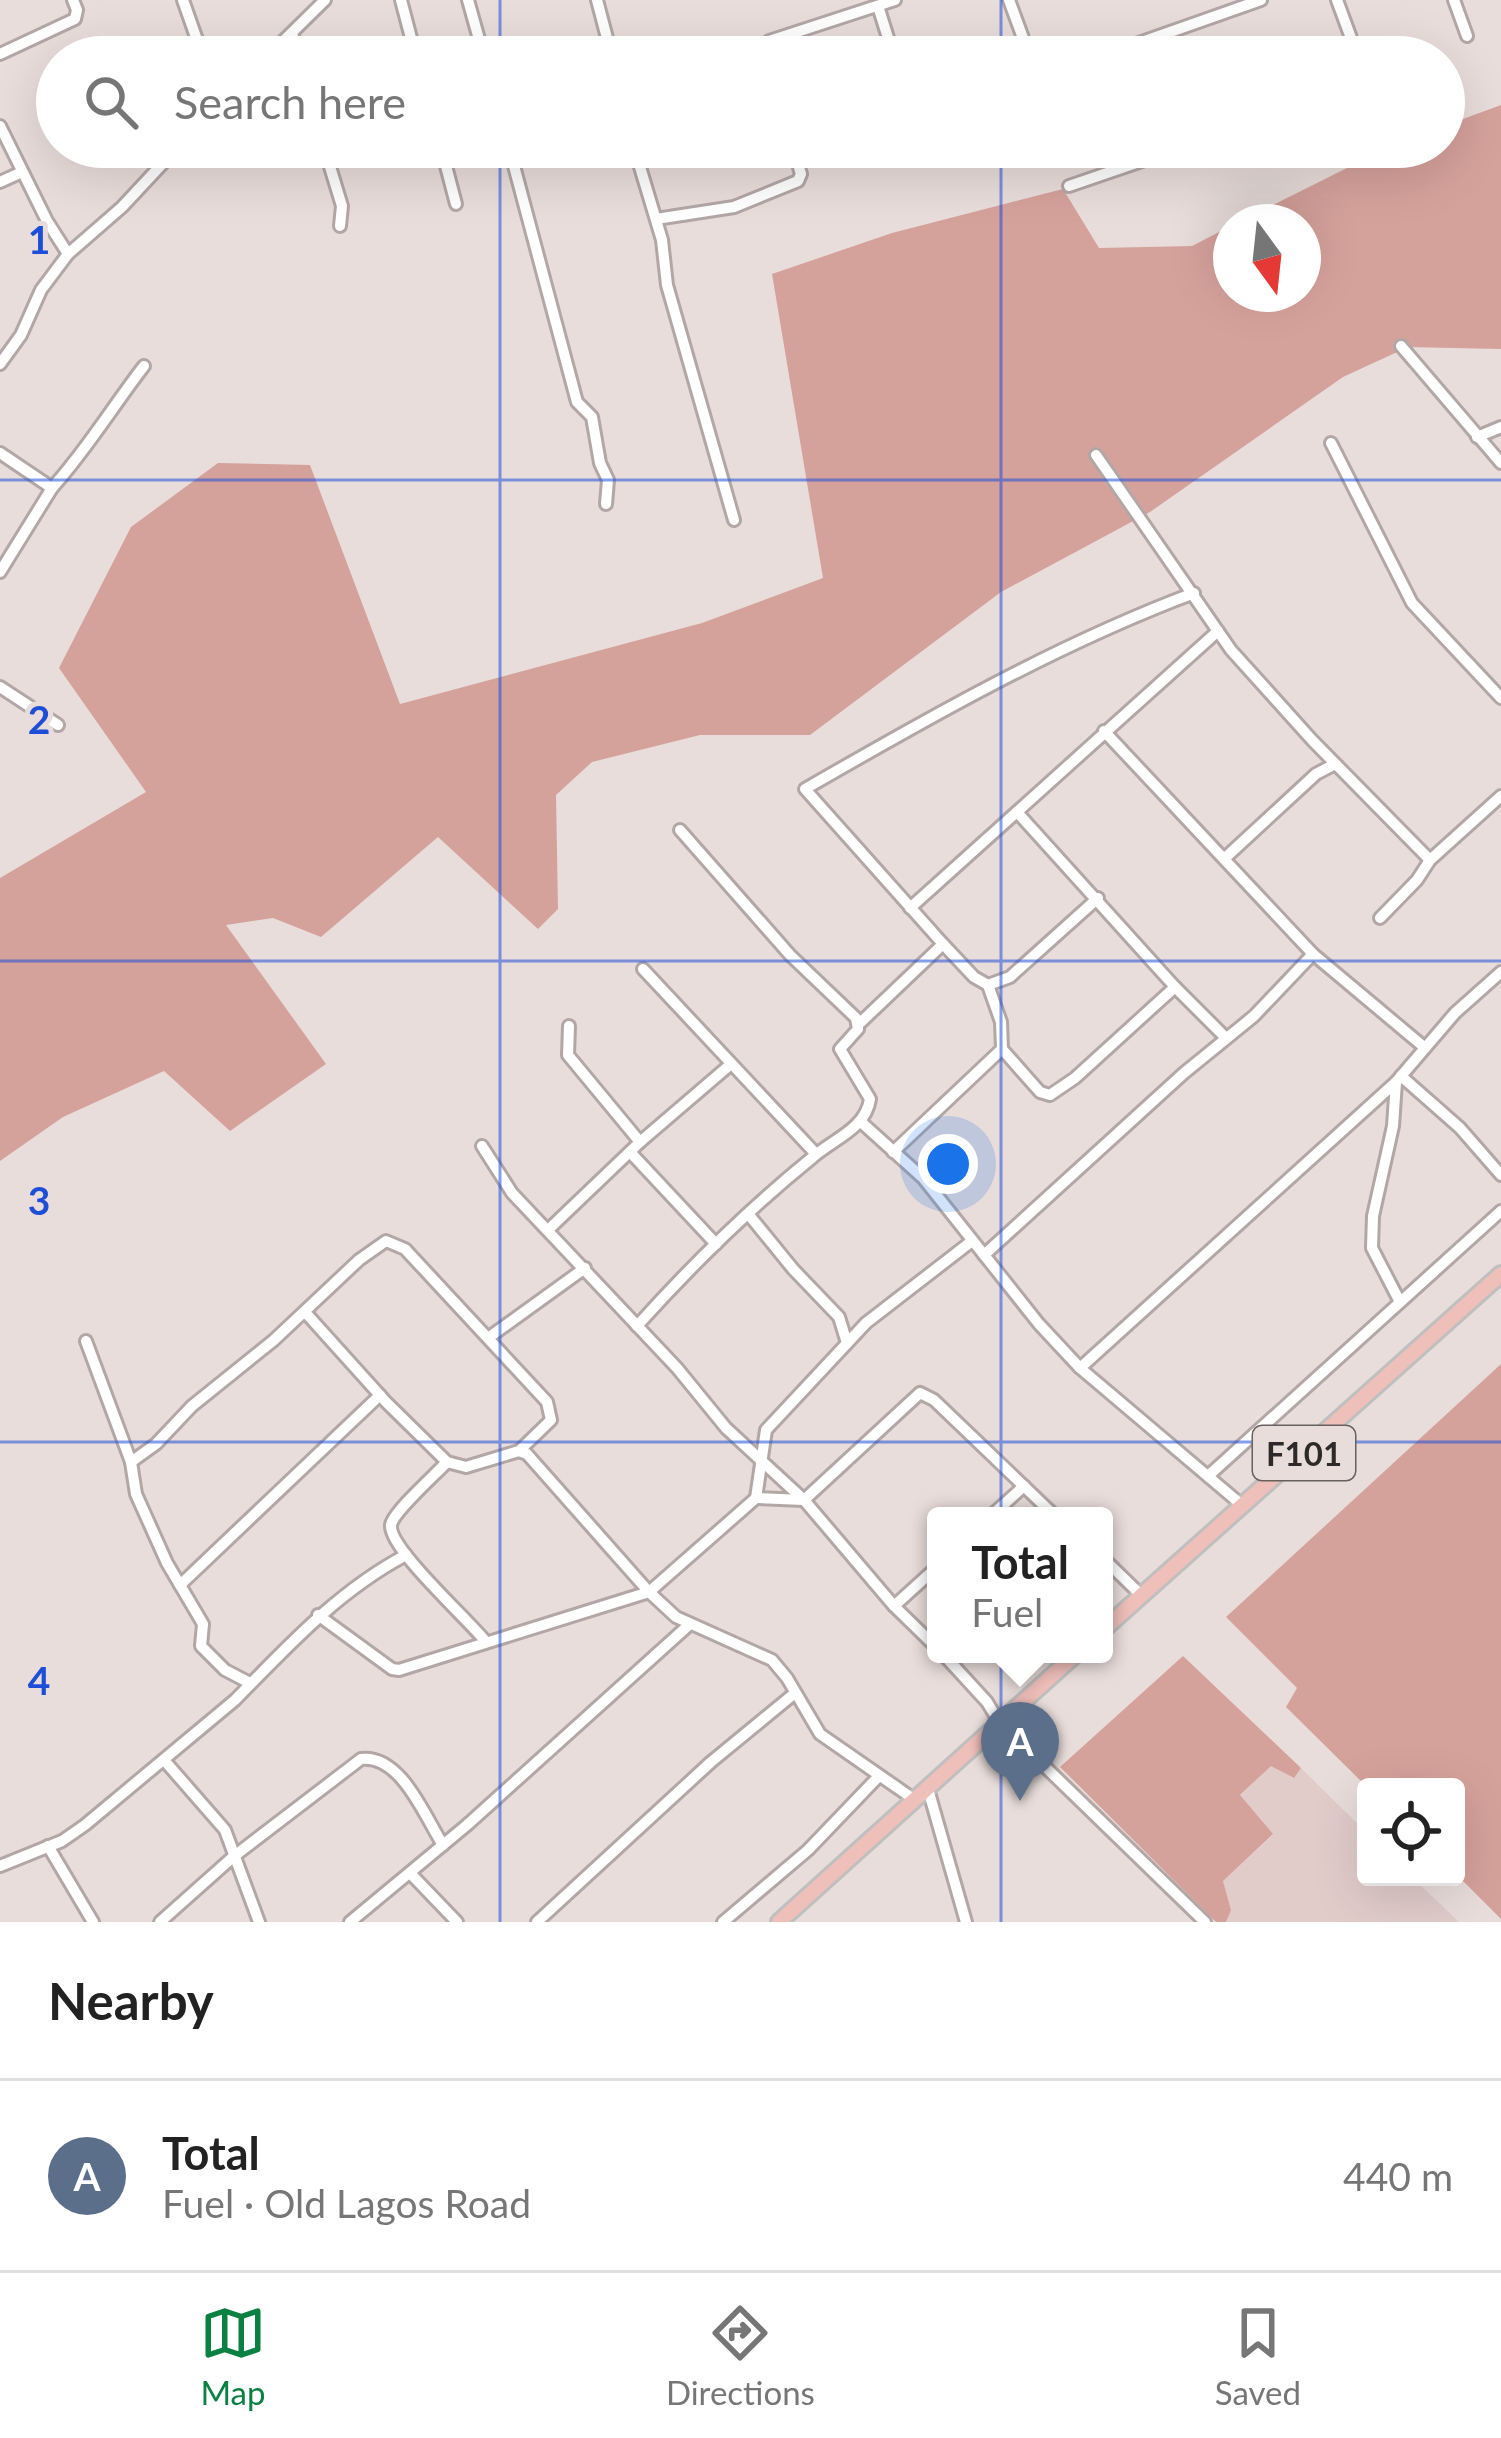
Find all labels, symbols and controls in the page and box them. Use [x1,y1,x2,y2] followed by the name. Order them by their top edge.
[36,36,1465,168] search box
[78,69,144,135] icon: search
[174,75,406,129] text: Search here
[1213,204,1321,312] north arrow
[28,216,50,262] text: 1
[28,696,50,742] text: 2
[918,1134,978,1194] your location
[28,1177,50,1223] text: 3
[1253,1426,1355,1480] road number: F101
[927,1507,1113,1663] popup
[971,1535,1069,1589] text: Total
[971,1589,1043,1635] text: Fuel
[28,1657,50,1703] text: 4
[981,1702,1059,1801] pin: A
[1357,1778,1465,1886] map controls
[1357,1778,1465,1886] button: locate
[48,1970,214,2031] text: Nearby
[162,2126,260,2180] text: Total
[73,2153,101,2199] text: A
[1343,2153,1453,2199] text: 440 m
[162,2180,531,2226] text: Fuel · Old Lagos Road
[200,2300,266,2412] tab: Map
[666,2300,815,2412] tab: Directions
[1215,2300,1301,2412] tab: Saved

